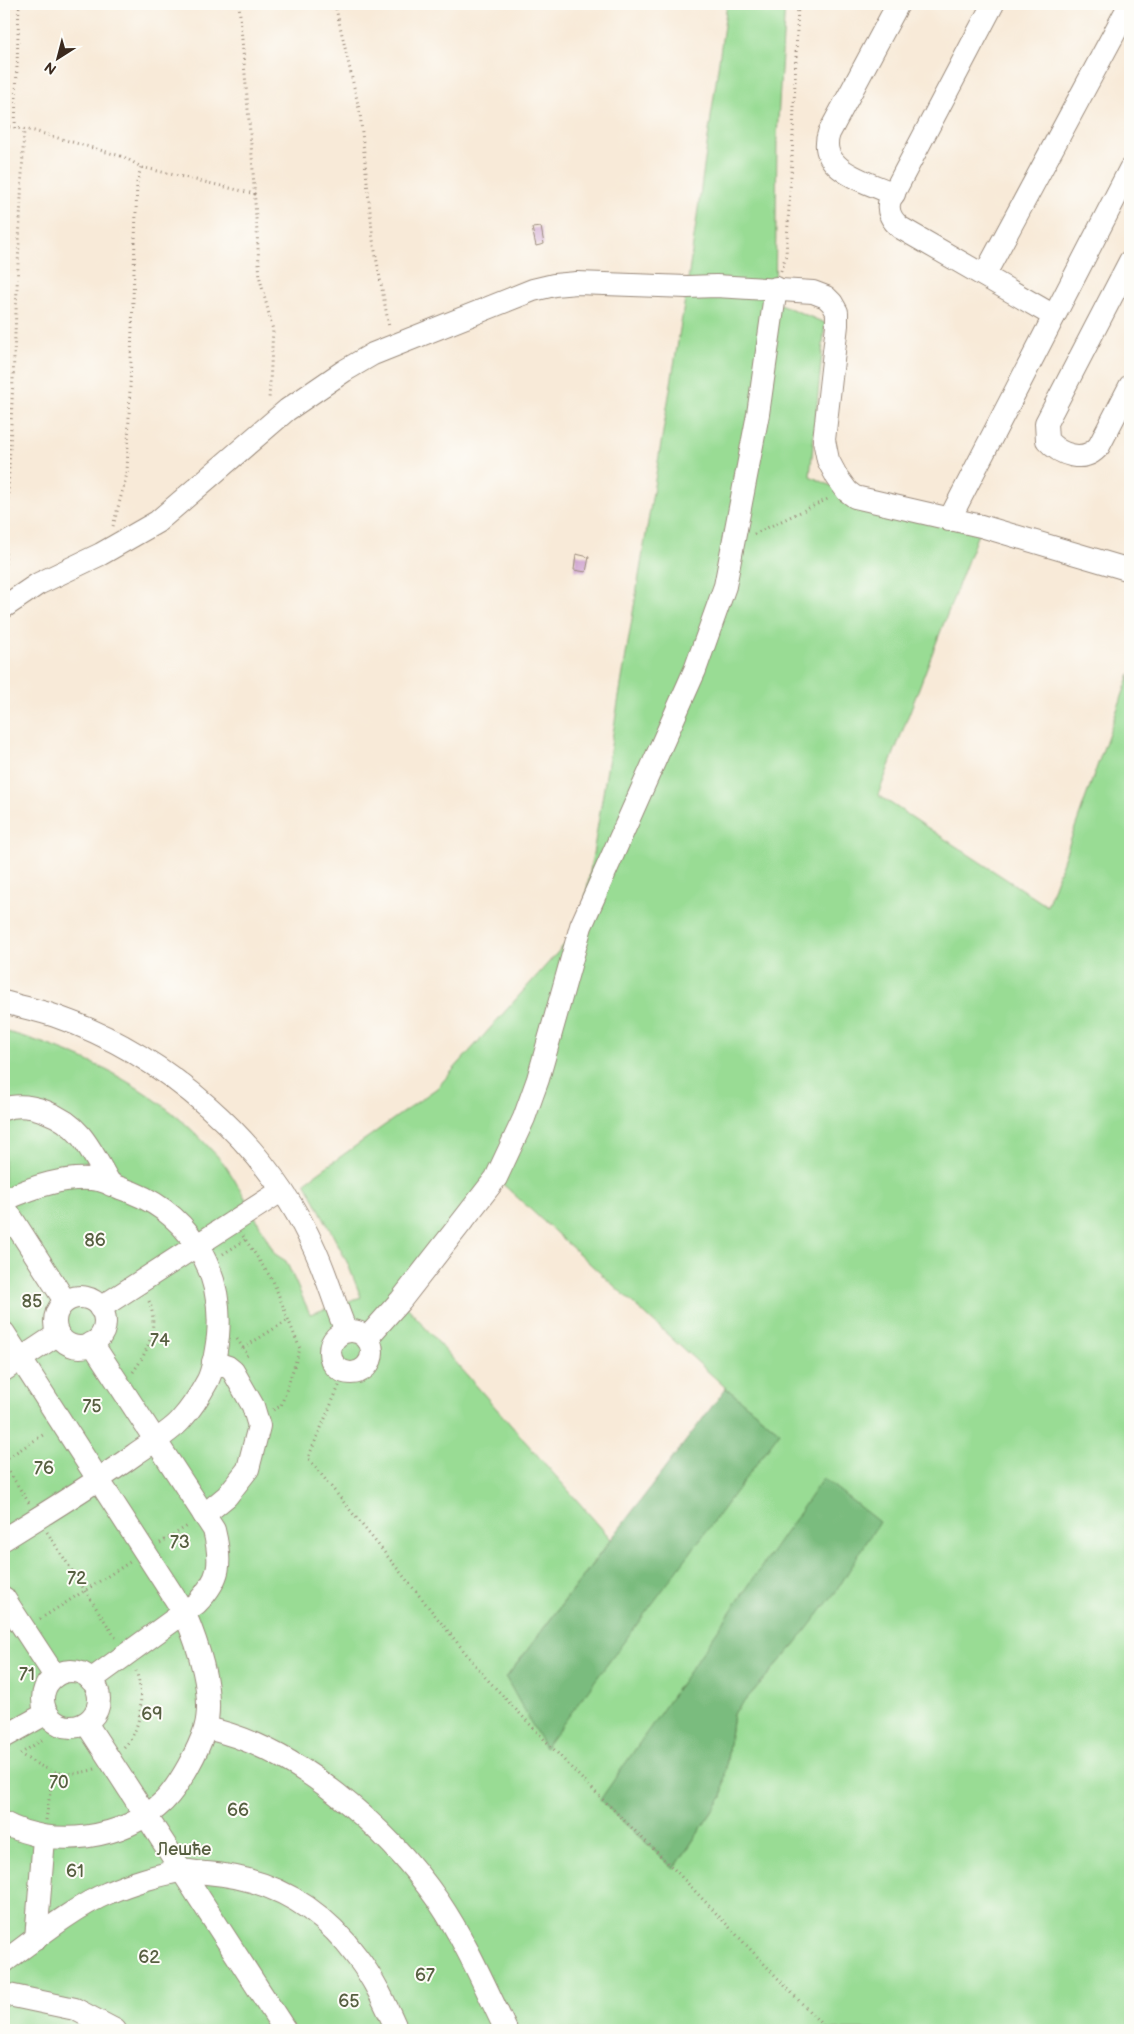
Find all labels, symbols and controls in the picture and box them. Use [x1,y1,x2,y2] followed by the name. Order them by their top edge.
[32,32,82,82] north arrow
[41,58,60,78] text: N
[84,1230,106,1251] park label: 86
[22,1291,42,1312] park label: 85
[150,1330,170,1351] park label: 74
[82,1396,102,1417] park label: 75
[34,1458,54,1479] park label: 76
[170,1532,190,1553] park label: 73
[67,1568,87,1589] park label: 72
[19,1664,35,1685] park label: 71
[141,1704,163,1725] park label: 69
[49,1772,69,1793] park label: 70
[227,1800,249,1821] park label: 66
[156,1839,211,1860] park label: Лешће
[66,1861,84,1882] park label: 61
[138,1947,160,1968] park label: 62
[415,1965,435,1986] park label: 67
[338,1991,360,2012] park label: 65

